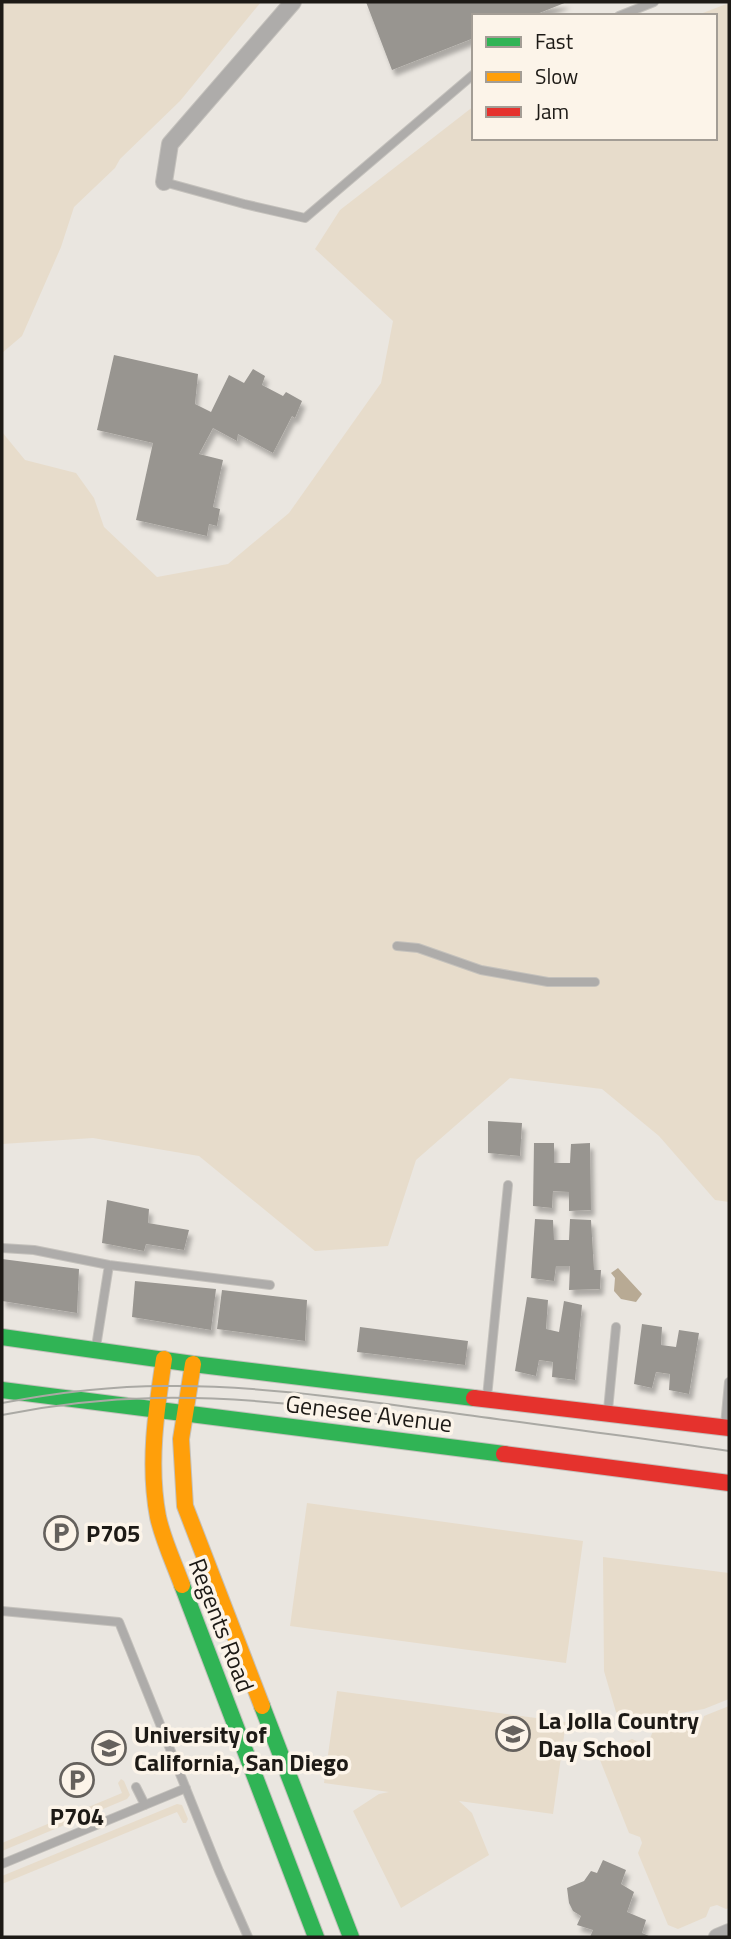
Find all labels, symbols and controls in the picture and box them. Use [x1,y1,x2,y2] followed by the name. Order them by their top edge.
[472,14,717,140] legend
[535,25,574,57] text: Fast
[535,60,578,92] text: Slow
[535,95,569,127] text: Jam
[284,1385,454,1441] street label: Genesee Avenue
[42,1514,80,1552] parking icon: P705
[86,1515,140,1551] place label: P705
[180,1553,264,1697] street label: Regents Road
[538,1702,699,1766] place label: La Jolla Country Day School
[494,1715,532,1753] school or university icon: La Jolla Country Day School
[134,1716,349,1780] place label: University of California, San Diego
[90,1729,128,1767] school or university icon: University of California, San Diego
[58,1761,96,1799] parking icon: P704
[50,1798,104,1834] place label: P704

